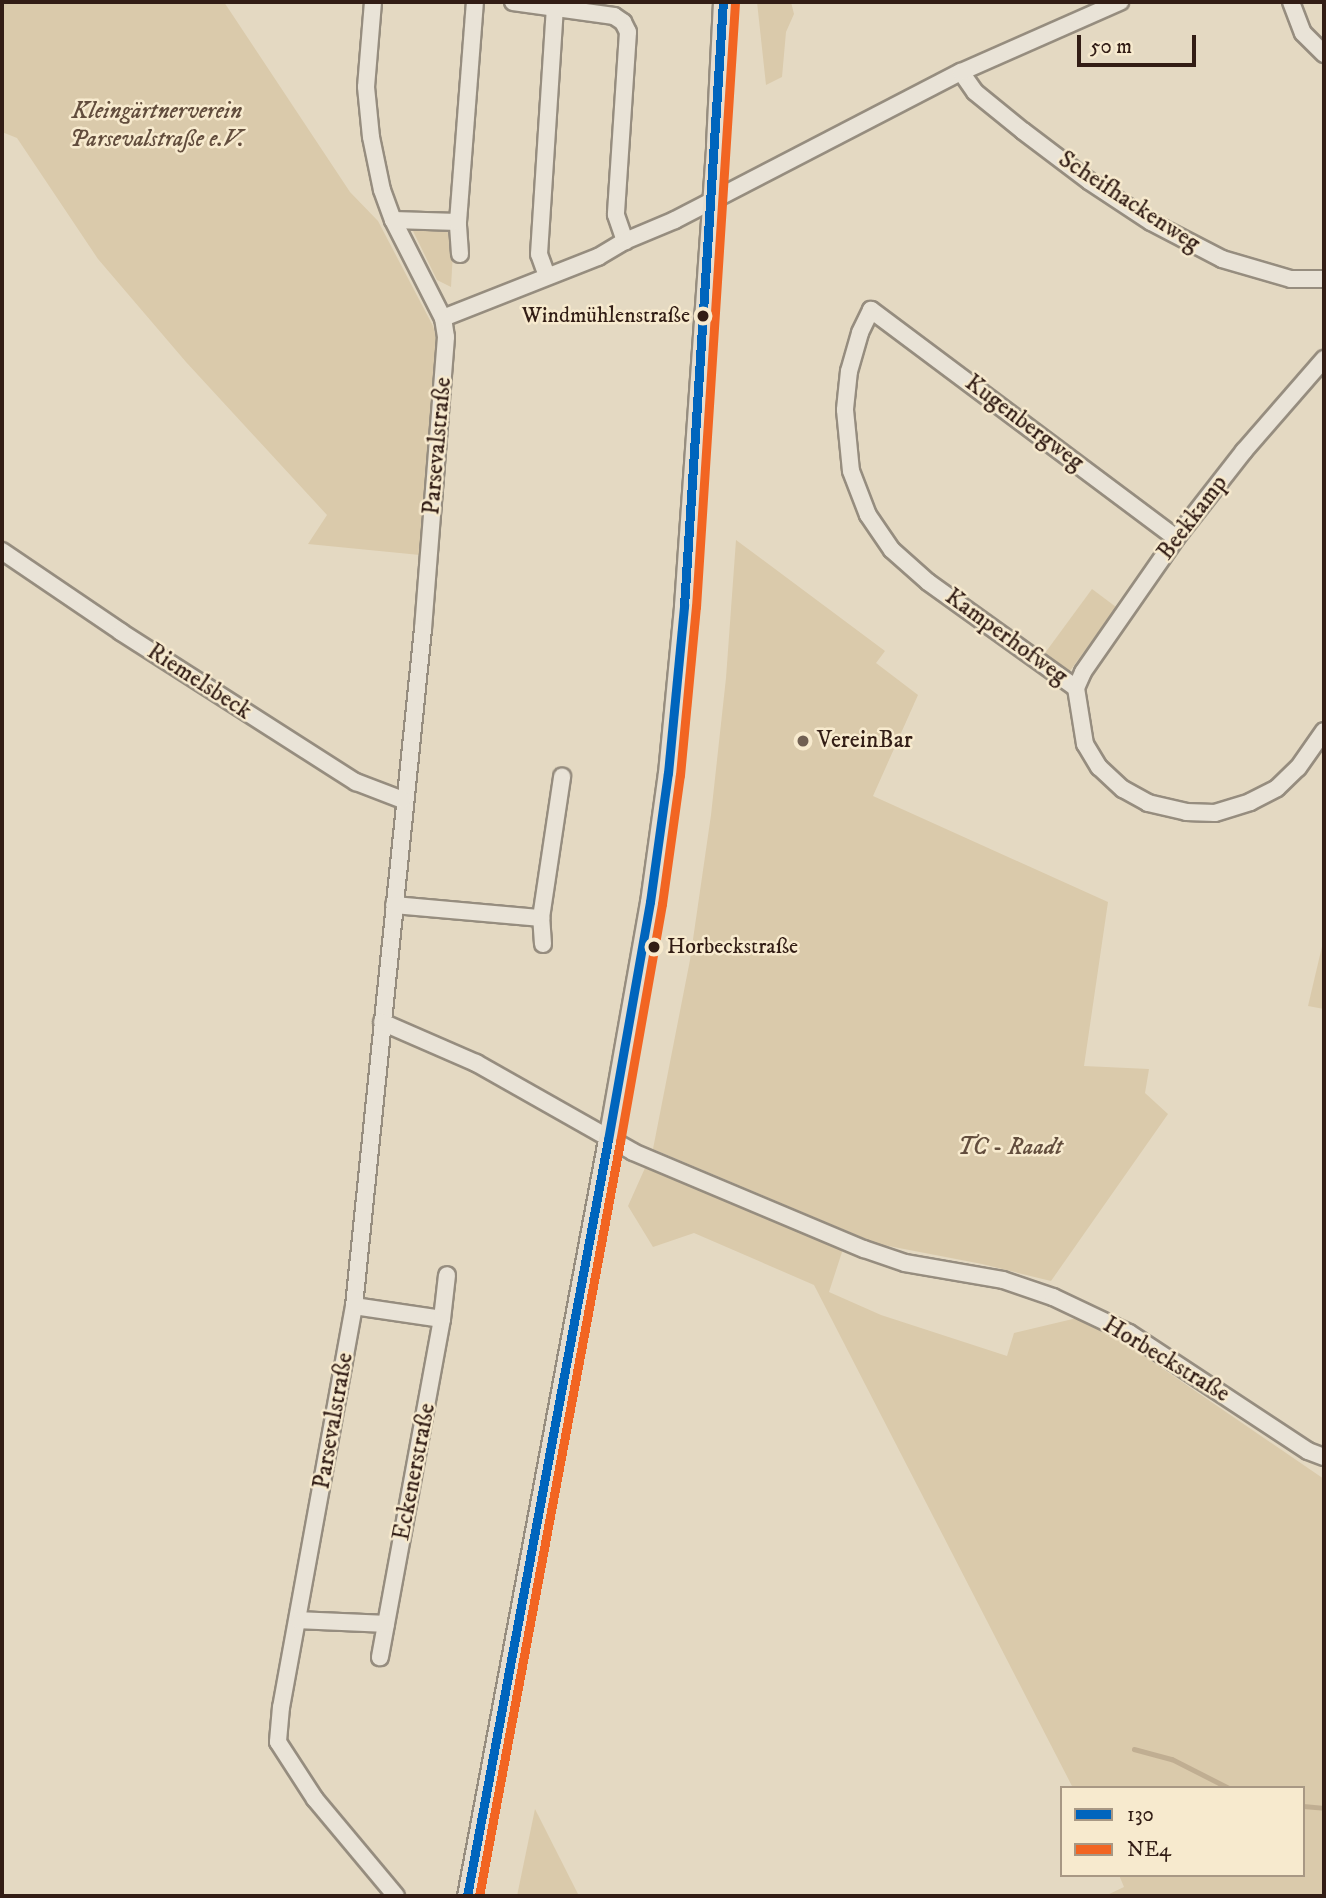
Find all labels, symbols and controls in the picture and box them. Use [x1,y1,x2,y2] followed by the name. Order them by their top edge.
[1081,21,1200,65] scale bar
[1090,34,1132,60] text: 50 m
[70,98,244,154] park label: Kleingärtnerverein Parsevalstraße e.V.
[1053,145,1205,259] street label: Scheifhackenweg
[522,303,690,329] place label: Windmühlenstraße
[696,309,710,323] marker: Windmühlenstraße
[959,369,1089,477] street label: Kugenbergweg
[418,376,458,516] street label: Parsevalstraße
[1152,470,1234,566] street label: Beekkamp
[939,583,1073,691] street label: Kamperhofweg
[141,638,257,726] street label: Riemelsbeck
[817,727,913,755] place label: VereinBar
[795,733,811,749] marker: VereinBar
[667,934,798,960] place label: Horbeckstraße
[647,940,661,954] marker: Horbeckstraße
[957,1134,1063,1162] park label: TC - Raadt
[1097,1311,1235,1409] street label: Horbeckstraße
[308,1350,360,1492] street label: Parsevalstraße
[388,1401,442,1543] street label: Eckenerstraße
[1060,1786,1305,1877] legend
[1127,1802,1154,1828] text: 130
[1127,1837,1171,1863] text: NE4

